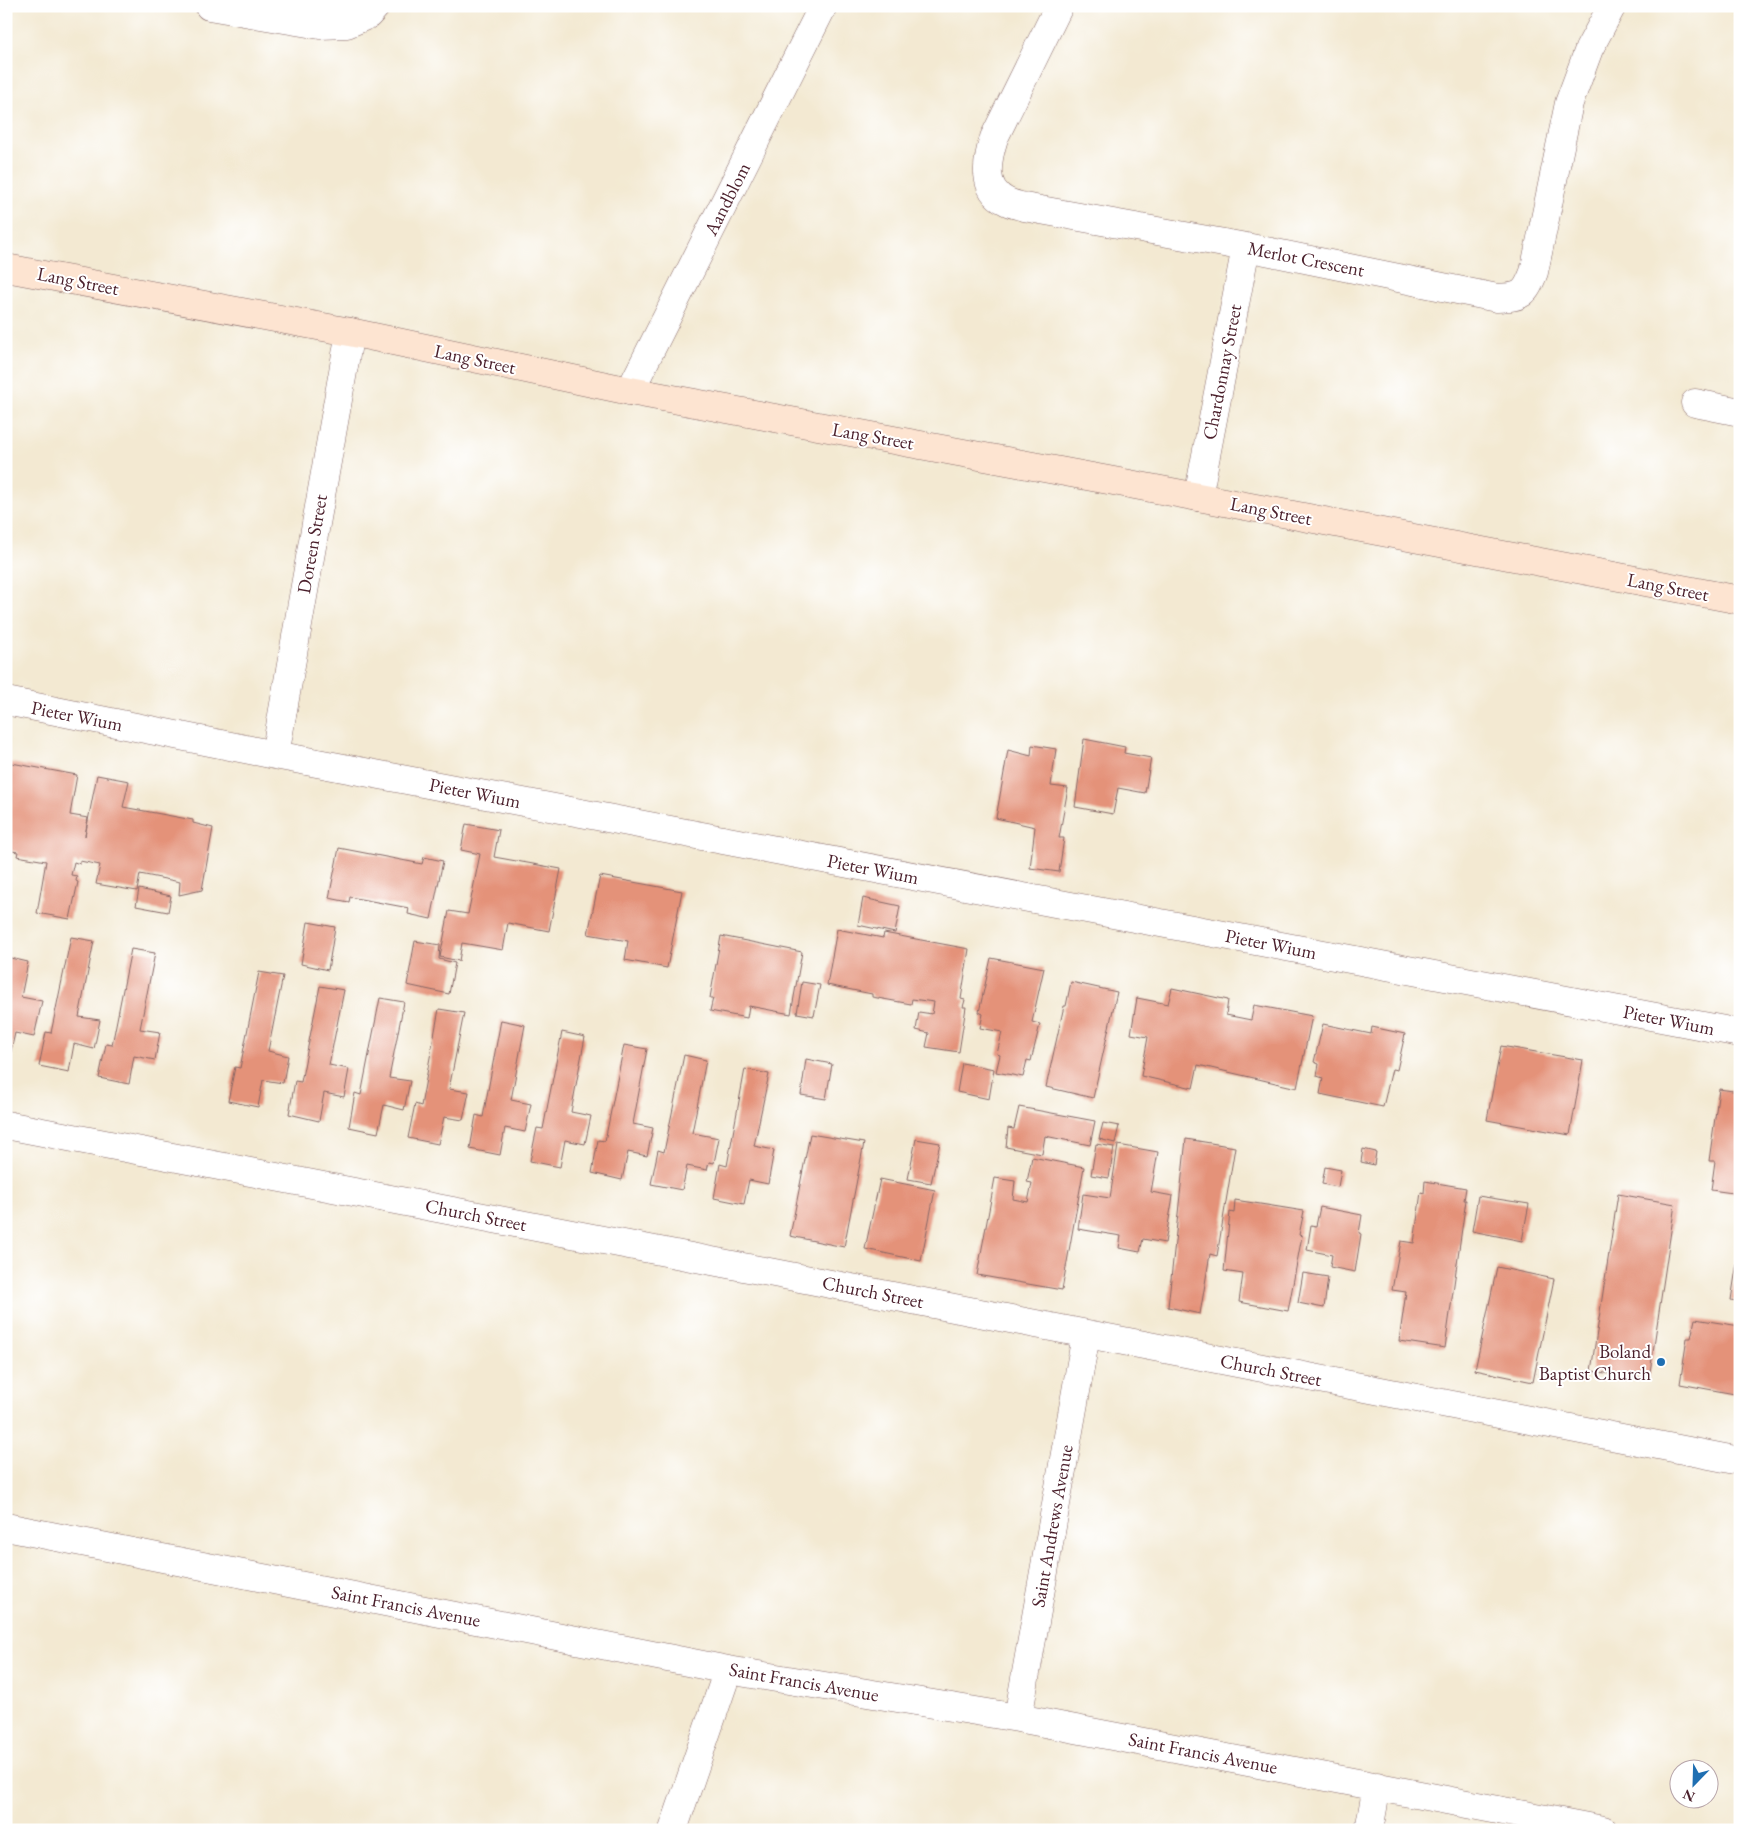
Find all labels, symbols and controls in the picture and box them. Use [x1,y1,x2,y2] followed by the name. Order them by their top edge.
[698,158,756,241] street label: Aandblom
[1246,235,1367,283] street label: Merlot Crescent
[35,261,121,301] street label: Lang Street
[1197,302,1247,442] street label: Chardonnay Street
[432,338,518,380] street label: Lang Street
[830,417,916,455] street label: Lang Street
[1228,491,1314,531] street label: Lang Street
[291,492,333,596] street label: Doreen Street
[1625,567,1711,607] street label: Lang Street
[29,695,125,737] street label: Pieter Wium
[427,772,523,814] street label: Pieter Wium
[825,848,921,890] street label: Pieter Wium
[1223,923,1319,965] street label: Pieter Wium
[1621,999,1717,1041] street label: Pieter Wium
[423,1193,529,1237] street label: Church Street
[820,1270,926,1314] street label: Church Street
[1539,1339,1651,1386] place label: Boland Baptist Church
[1218,1348,1324,1392] street label: Church Street
[1655,1356,1667,1368] marker: Boland Baptist Church
[1025,1443,1079,1609] street label: Saint Andrews Avenue
[329,1579,483,1633] street label: Saint Francis Avenue
[727,1657,881,1707] street label: Saint Francis Avenue
[1126,1726,1280,1780] street label: Saint Francis Avenue
[1668,1758,1718,1808] north arrow
[1680,1785,1698,1806] text: N

